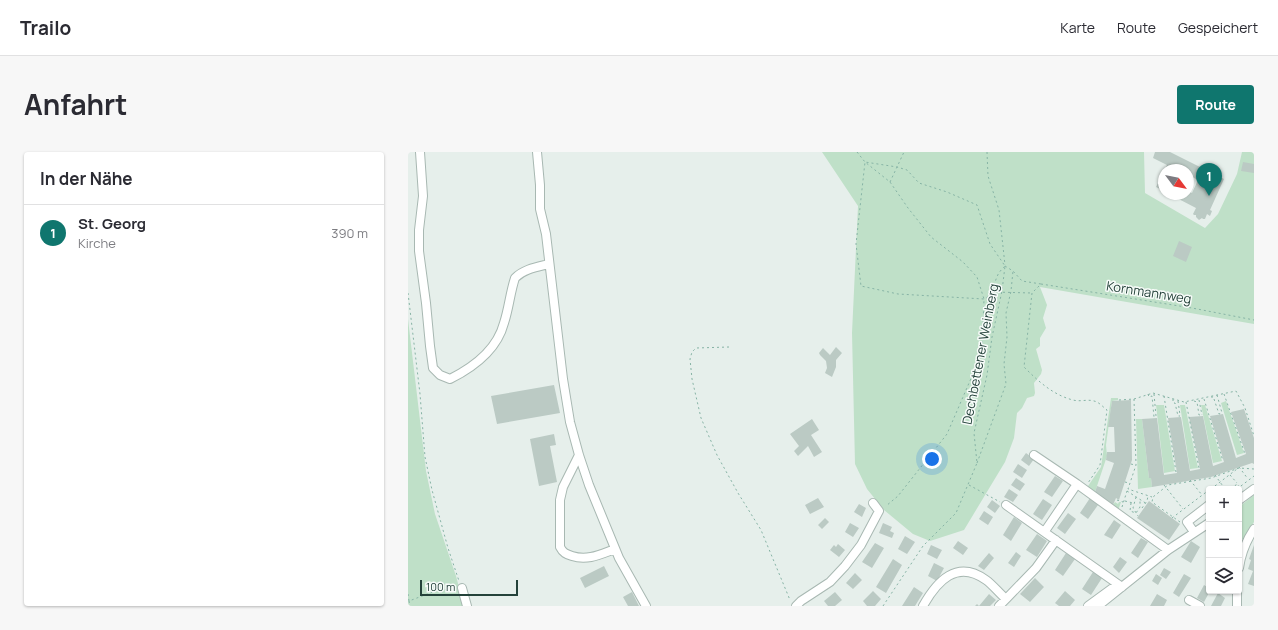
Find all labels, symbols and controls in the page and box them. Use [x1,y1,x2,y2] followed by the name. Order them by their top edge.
[20,15,71,41] text: Trailo
[1060,18,1095,37] text: Karte
[1117,18,1156,37] text: Route
[1178,18,1258,37] text: Gespeichert
[24,85,127,123] text: Anfahrt
[1177,85,1254,124] button: Route
[1196,163,1222,196] pin: 1
[1158,164,1194,200] north arrow
[40,167,133,190] text: In der Nähe
[78,213,146,234] text: St. Georg
[50,224,56,242] text: 1
[331,224,368,242] text: 390 m
[78,234,116,252] text: Kirche
[1105,276,1193,308] street label: Kornmannweg
[957,282,1003,426] street label: Dechbettener Weinberg
[922,449,942,469] your location
[1206,486,1242,594] map controls
[1206,486,1242,522] button: +
[1206,522,1242,558] button: −
[1206,558,1242,594] button: layers
[420,578,518,597] scale bar
[426,579,455,594] text: 100 m

